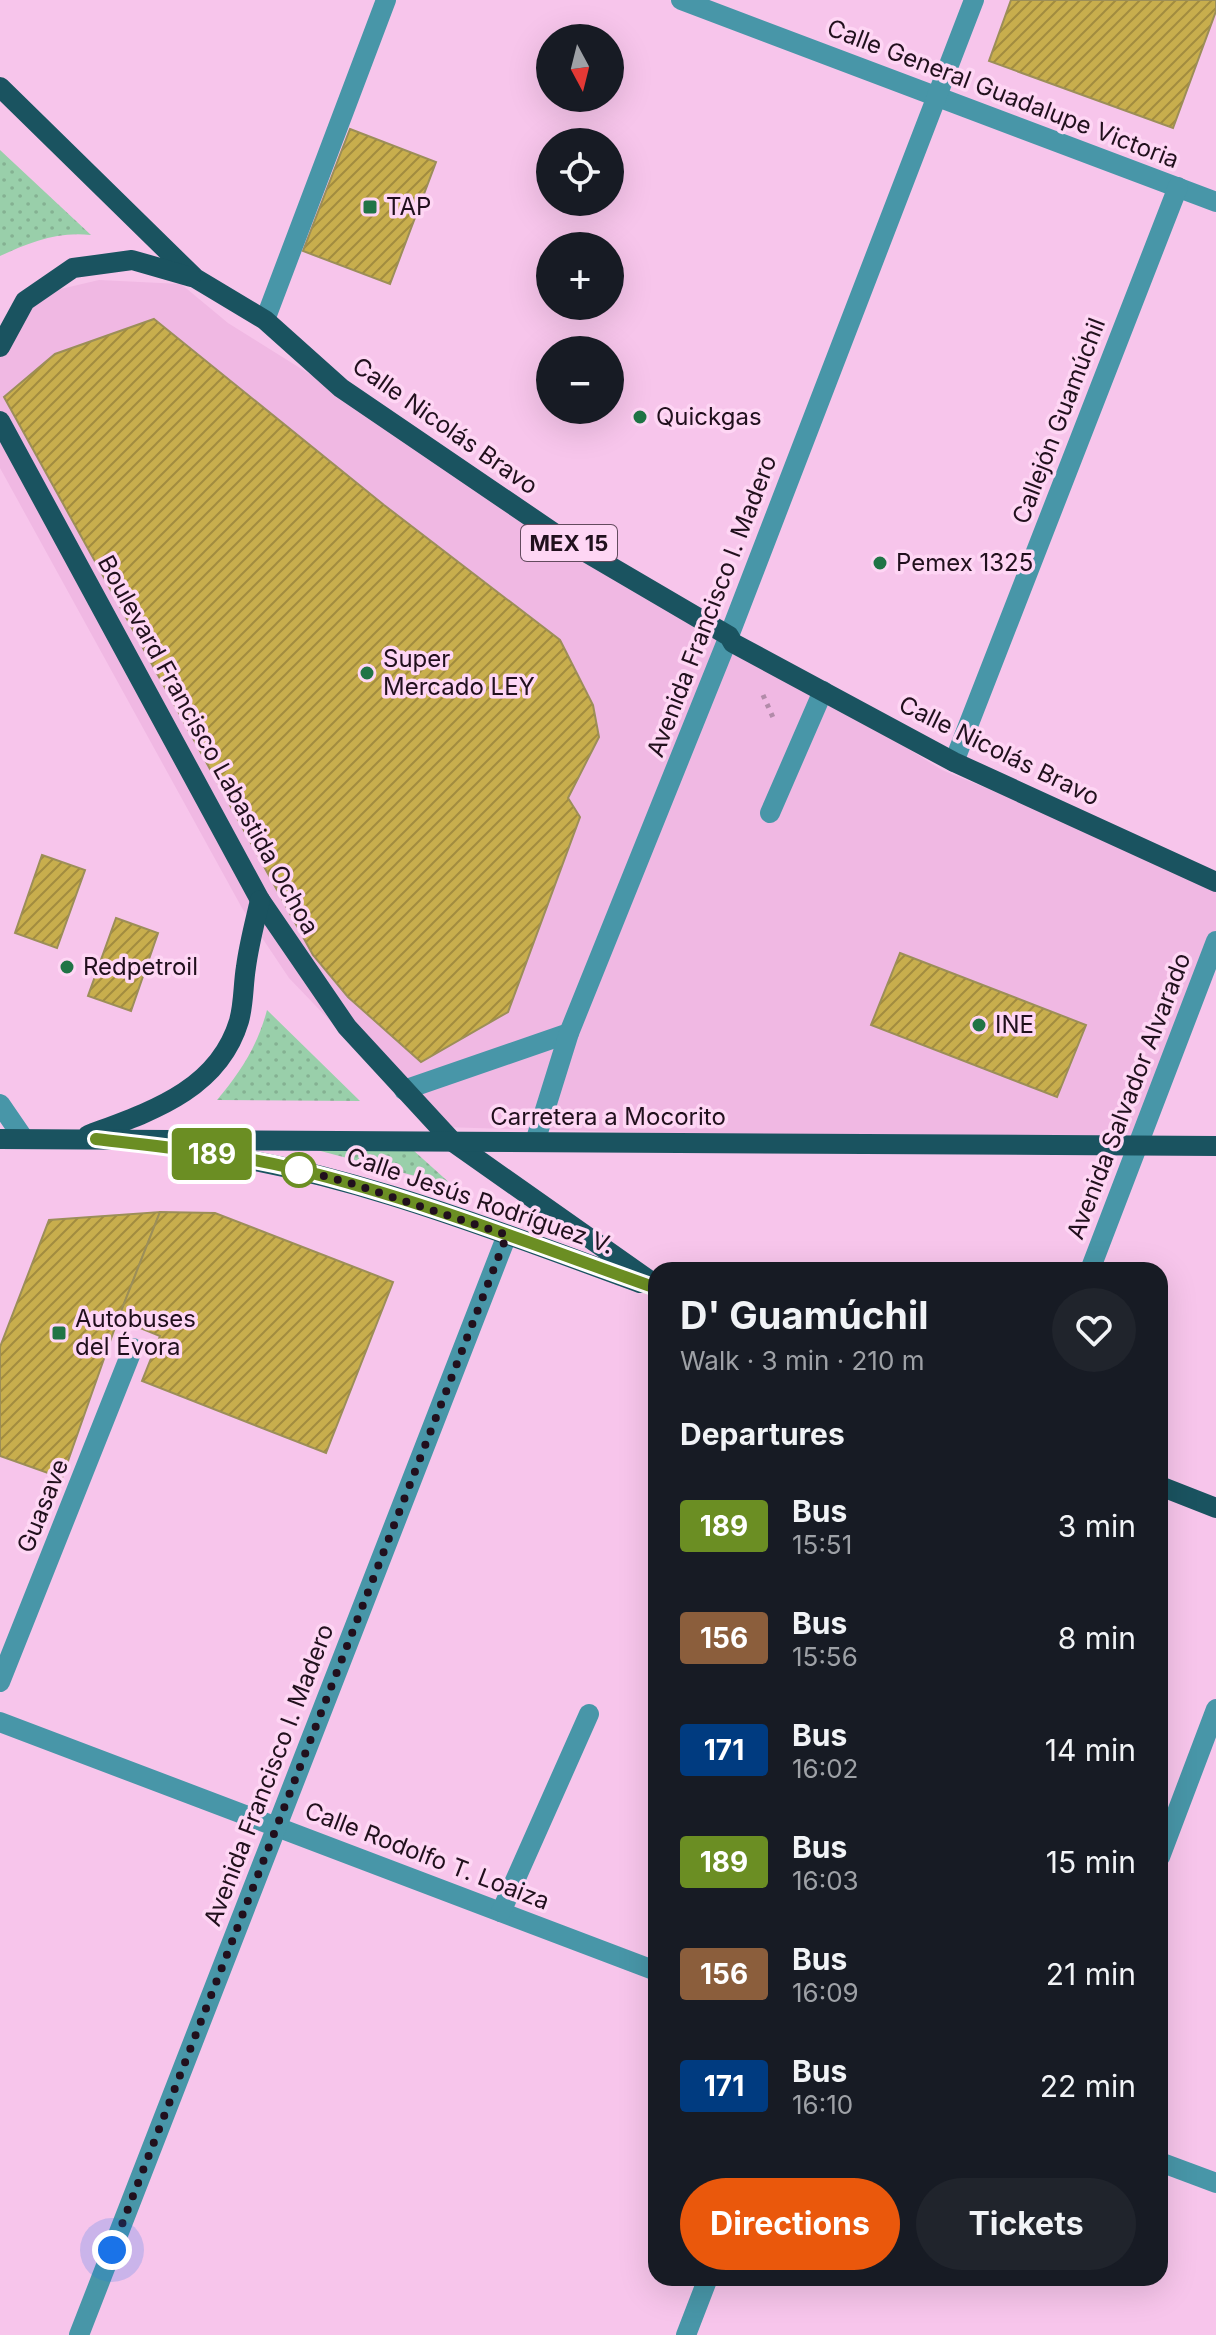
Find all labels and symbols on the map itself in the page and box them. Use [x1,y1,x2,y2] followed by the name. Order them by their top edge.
[823,13,1183,174] street label: Calle General Guadalupe Victoria
[536,24,624,112] north arrow
[386,192,431,221] place label: TAP
[361,198,379,216] marker: TAP
[1006,314,1111,528] street label: Callejón Guamúchil
[347,351,543,500] street label: Calle Nicolás Bravo
[656,402,762,431] place label: Quickgas
[631,408,649,426] marker: Quickgas
[640,451,783,761] street label: Avenida Francisco I. Madero
[521,525,617,561] road number: MEX 15
[896,548,1033,577] place label: Pemex 1325
[92,550,325,939] street label: Boulevard Francisco Labastida Ochoa
[871,554,889,572] marker: Pemex 1325
[383,644,535,701] place label: Super Mercado LEY
[358,664,376,682] marker: Super Mercado LEY
[894,689,1104,812] street label: Calle Nicolás Bravo
[1060,949,1197,1243] street label: Avenida Salvador Alvarado
[83,952,198,981] place label: Redpetroil
[58,958,76,976] marker: Redpetroil
[995,1010,1034,1039] place label: INE
[970,1016,988,1034] marker: INE
[490,1102,726,1131] street label: Carretera a Mocorito
[166,1128,258,1180] line badge: 189
[343,1141,617,1260] street label: Calle Jesús Rodríguez V.
[282,1153,316,1187] unlabelled marker
[75,1304,196,1361] place label: Autobuses del Évora
[50,1324,68,1342] marker: Autobuses del Évora
[11,1455,74,1557] street label: Guasave
[197,1620,340,1930] street label: Avenida Francisco I. Madero
[301,1795,554,1916] street label: Calle Rodolfo T. Loaiza
[92,2230,132,2270] your location

